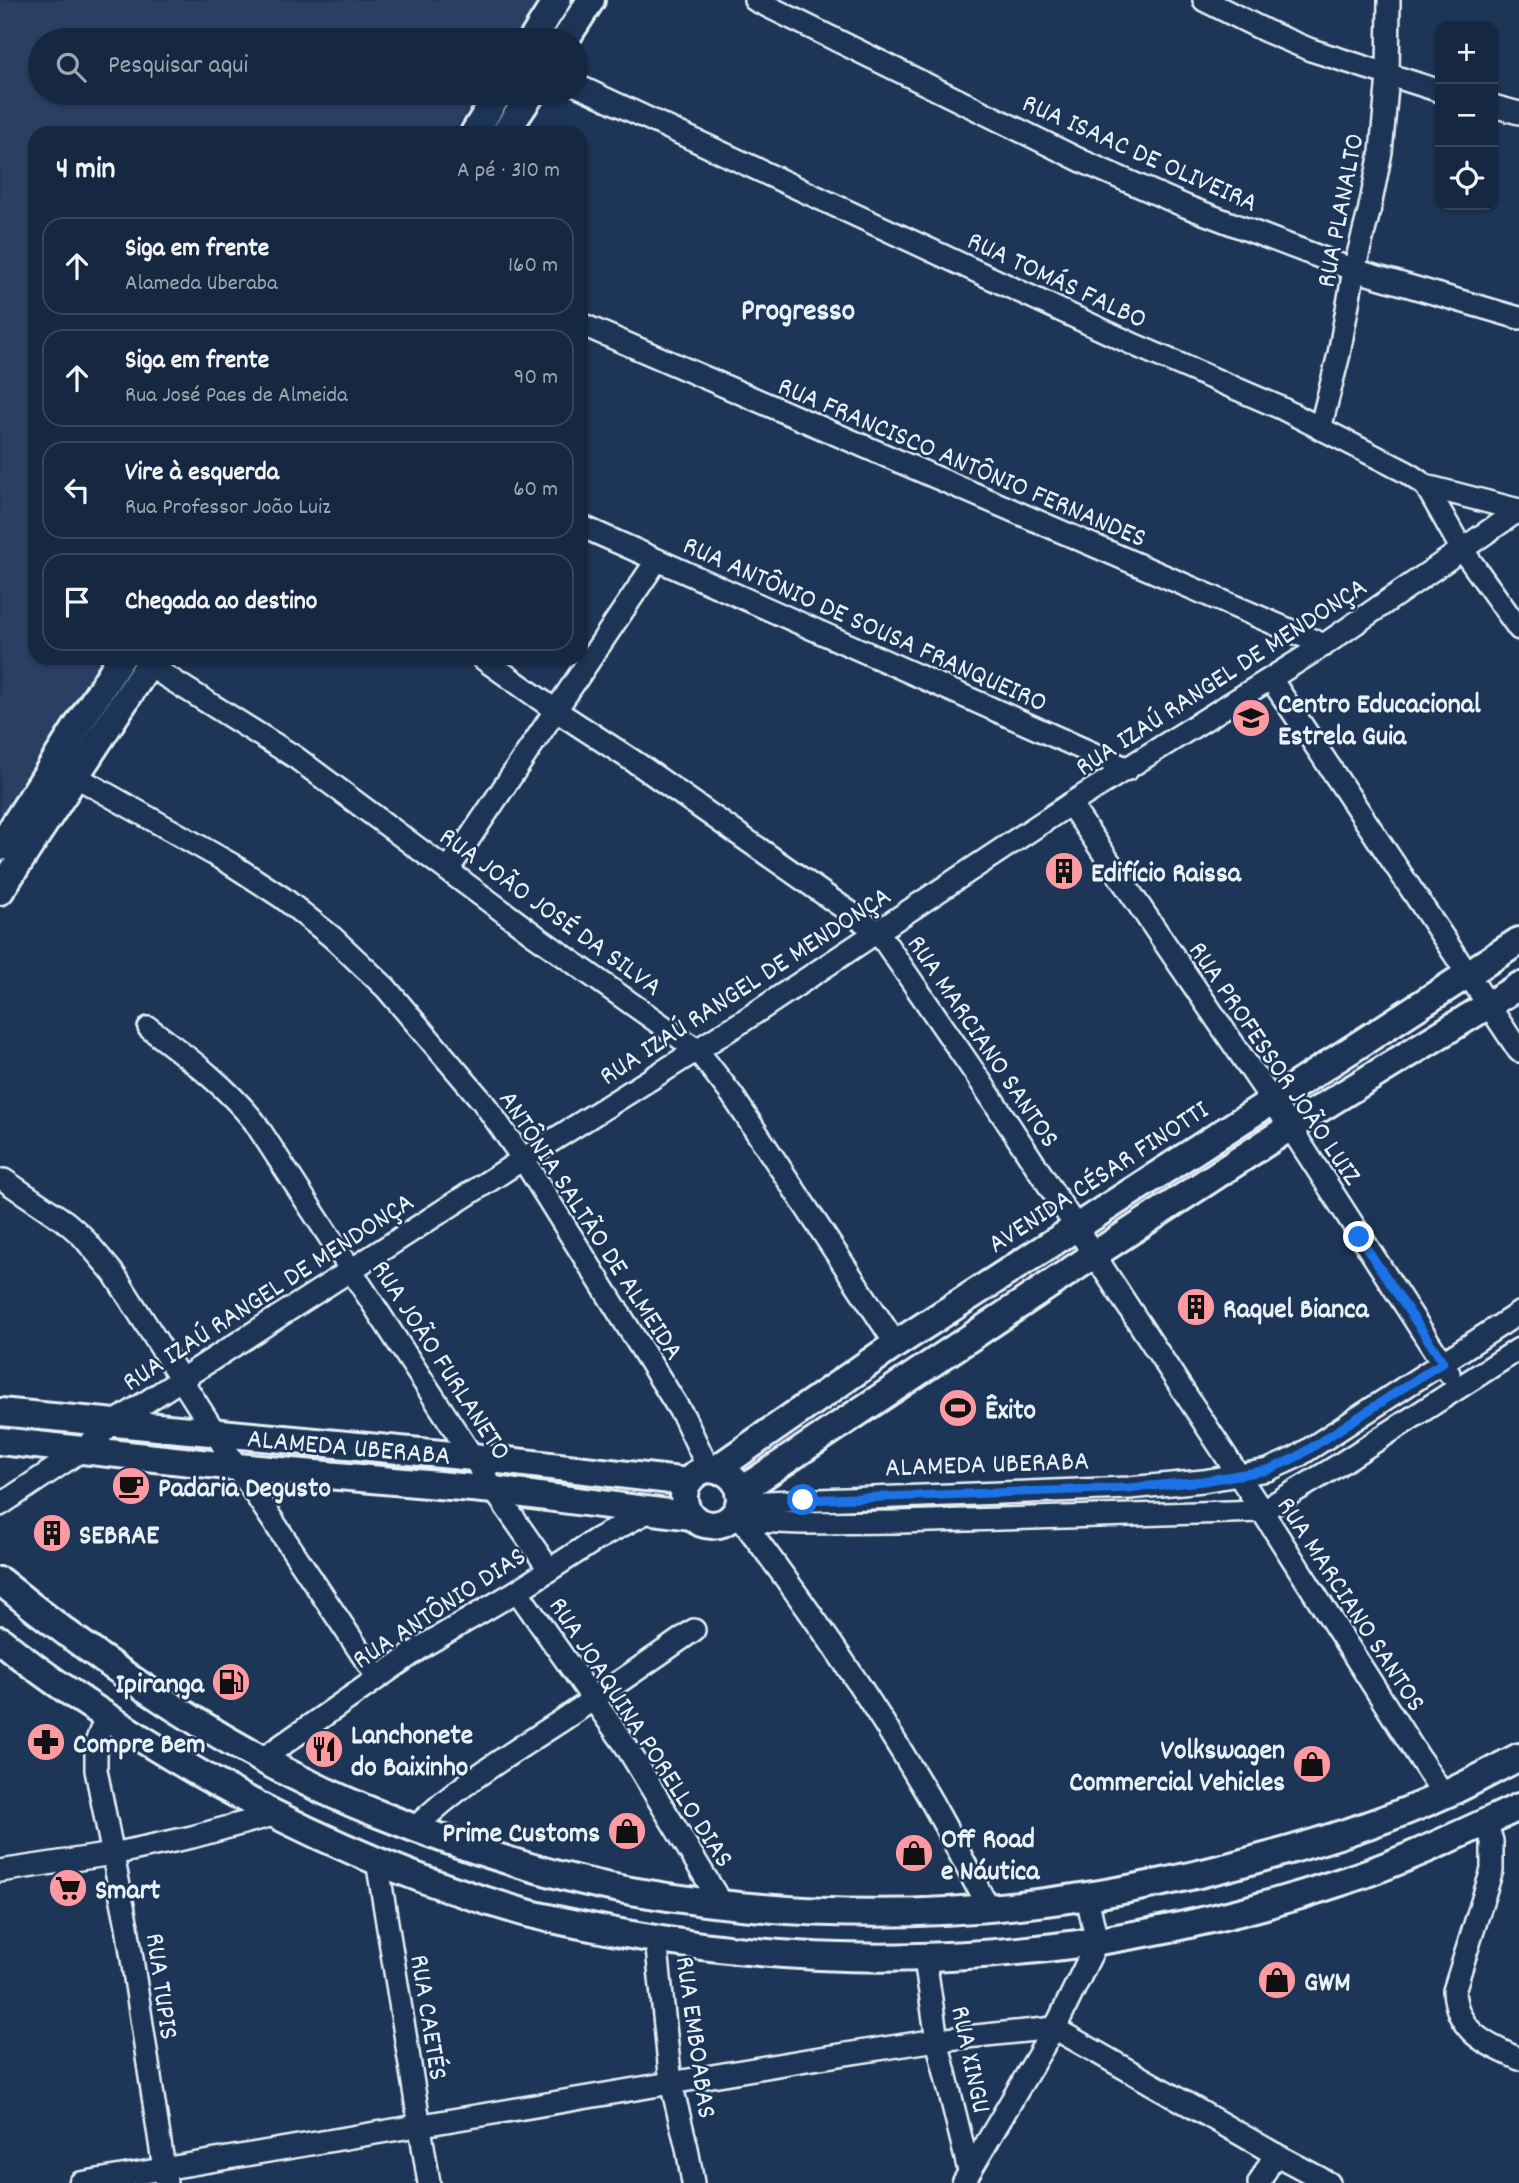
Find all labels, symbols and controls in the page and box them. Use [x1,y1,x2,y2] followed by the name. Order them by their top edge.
[1435,21,1498,210] map controls
[1435,21,1498,84] button: +
[28,28,588,105] search box
[52,48,90,86] icon: search
[108,48,248,85] text: Pesquisar aqui
[1435,84,1498,147] button: −
[1015,86,1263,226] street label: RUA ISAAC DE OLIVEIRA
[1308,131,1377,291] street label: RUA PLANALTO
[1435,147,1498,210] button: locate
[56,150,115,193] text: 4 min
[457,155,560,188] text: A pé · 310 m
[959,223,1152,342] street label: RUA TOMÁS FALBO
[125,231,269,268] text: Siga em frente
[58,247,96,285] icon: ahead
[508,250,558,283] text: 160 m
[125,268,278,301] text: Alameda Uberaba
[741,292,855,335] district label: Progresso
[125,343,269,380] text: Siga em frente
[58,359,96,397] icon: ahead
[514,362,558,395] text: 90 m
[770,369,1152,561] street label: RUA FRANCISCO ANTÔNIO FERNANDES
[125,380,348,413] text: Rua José Paes de Almeida
[125,455,279,492] text: Vire à esquerda
[58,471,96,509] icon: left
[513,474,558,507] text: 60 m
[125,492,331,525] text: Rua Professor João Luiz
[675,528,1053,725] street label: RUA ANTÔNIO DE SOUSA FRANQUEIRO
[1069,570,1377,789] street label: RUA IZAÚ RANGEL DE MENDONÇA
[58,583,96,621] icon: arrive
[125,584,317,621] text: Chegada ao destino
[1278,687,1481,759] place label: Centro Educacional Estrela Guia
[1230,697,1272,739] school or university icon: Centro Educacional Estrela Guia
[429,819,669,1009] street label: RUA JOÃO JOSÉ DA SILVA
[1043,850,1085,892] building icon: Edifício Raissa
[1091,856,1242,896] place label: Edifício Raissa
[593,879,901,1098] street label: RUA IZAÚ RANGEL DE MENDONÇA
[895,928,1067,1157] street label: RUA MARCIANO SANTOS
[1176,935,1370,1195] street label: RUA PROFESSOR JOÃO LUIZ
[486,1084,691,1370] street label: ANTÔNIA SALTÃO DE ALMEIDA
[981,1092,1218,1266] street label: AVENIDA CÉSAR FINOTTI
[116,1185,424,1404] street label: RUA IZAÚ RANGEL DE MENDONÇA
[1343,1221,1374,1252] route end
[359,1253,519,1470] street label: RUA JOÃO FURLANETO
[1175,1286,1217,1328] building icon: Raquel Bianca
[1223,1292,1369,1332] place label: Raquel Bianca
[937,1387,979,1429] sports icon: Êxito
[985,1393,1036,1433] place label: Êxito
[245,1421,452,1479] street label: ALAMEDA UBERABA
[884,1443,1090,1491] street label: ALAMEDA UBERABA
[110,1465,152,1507] cafe icon: Padaria Degusto
[158,1471,331,1511] place label: Padaria Degusto
[787,1484,818,1515] route start
[1264,1490,1433,1721] street label: RUA MARCIANO SANTOS
[31,1512,73,1554] building icon: SEBRAE
[79,1518,159,1558] place label: SEBRAE
[346,1539,536,1681] street label: RUA ANTÔNIO DIAS
[536,1590,742,1877] street label: RUA JOAQUINA PORELLO DIAS
[210,1661,252,1703] fuel station icon: Ipiranga
[115,1667,205,1707] place label: Ipiranga
[351,1718,473,1790] place label: Lanchonete do Baixinho
[25,1721,67,1763] pharmacy icon: Compre Bem
[73,1727,205,1767] place label: Compre Bem
[303,1728,345,1770] restaurant icon: Lanchonete do Baixinho
[1069,1733,1285,1805] place label: Volkswagen Commercial Vehicles
[1291,1743,1333,1785] shop icon: Volkswagen Commercial Vehicles
[606,1810,648,1852] shop icon: Prime Customs
[442,1816,600,1856] place label: Prime Customs
[941,1822,1040,1894] place label: Off Road e Náutica
[893,1832,935,1874] shop icon: Off Road e Náutica
[47,1867,89,1909] supermarket icon: Smart
[95,1873,161,1913] place label: Smart
[132,1931,186,2043] street label: RUA TUPIS
[396,1952,456,2084] street label: RUA CAETÉS
[662,1954,724,2121] street label: RUA EMBOABAS
[1256,1959,1298,2001] shop icon: GWM
[1304,1965,1351,2005] place label: GWM
[937,2003,999,2117] street label: RUA XINGU

